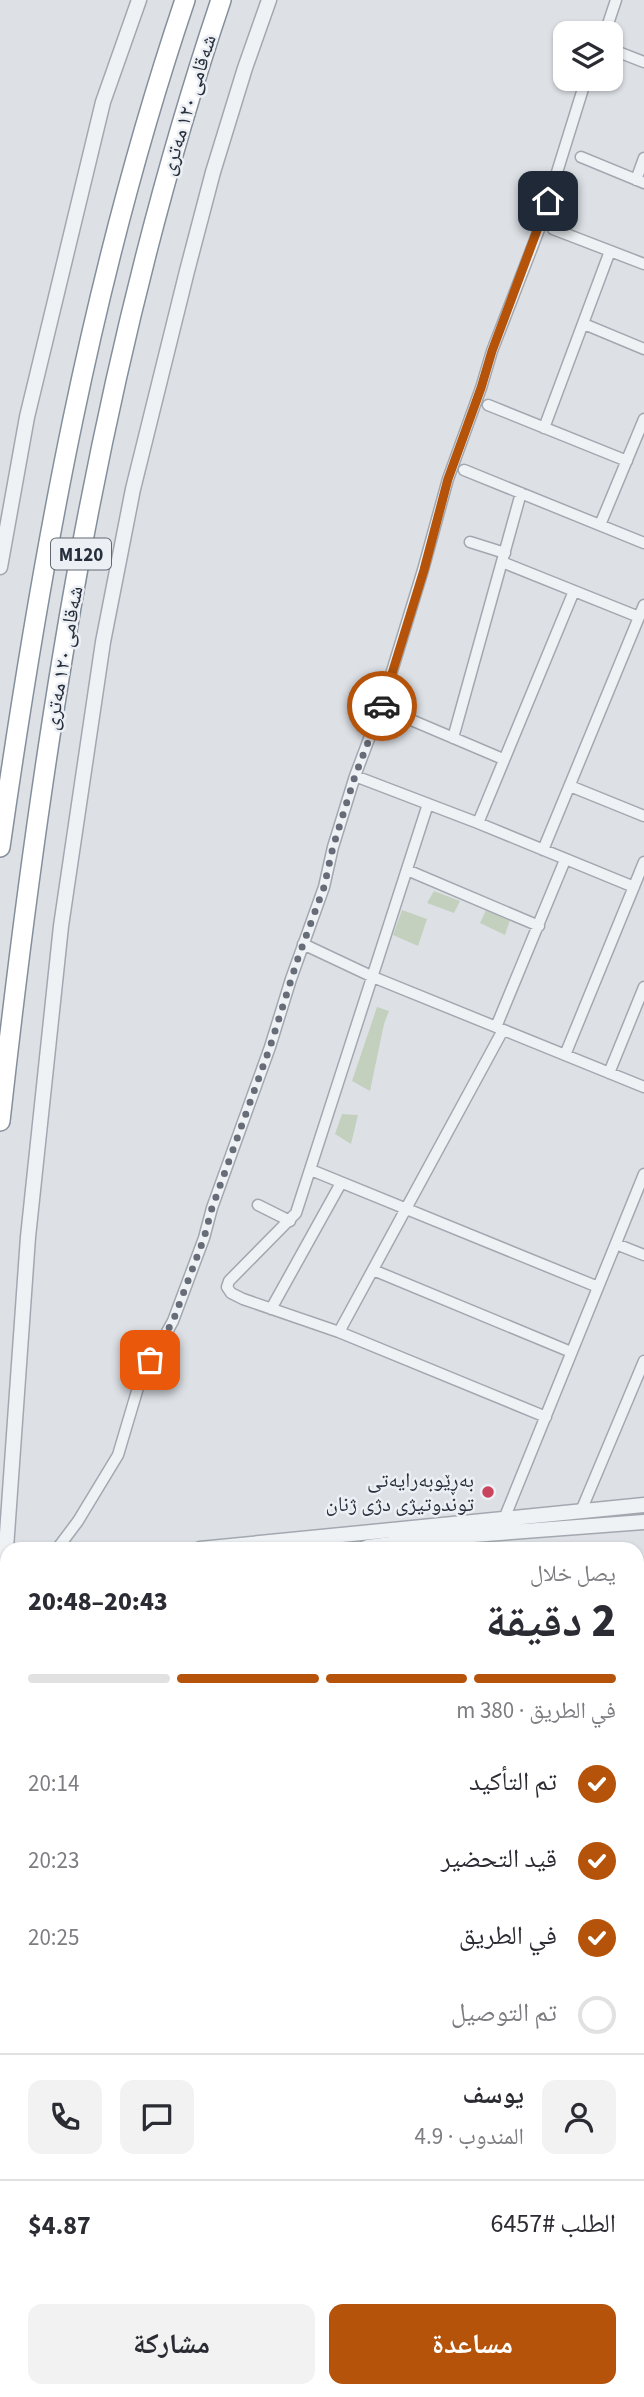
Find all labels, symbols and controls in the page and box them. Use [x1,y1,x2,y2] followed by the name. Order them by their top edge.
[553,21,623,91] map controls
[553,21,623,91] button: layers
[152,31,224,179] street label: شەقامی ١٢٠ مەتری
[518,171,578,231] pin
[529,182,567,220] icon: home
[51,538,111,569] road number: M120
[36,584,90,732] street label: شەقامی ١٢٠ مەتری
[347,671,417,741] courier
[363,687,401,725] icon: car
[120,1330,180,1390] pin
[131,1341,169,1379] icon: bag
[326,1465,474,1519] place label: بەڕێوبەرایەتی توندوتیژی دژی ژنان
[480,1484,496,1500] marker: بەڕێوبەرایەتی توندوتیژی دژی ژنان
[530,1557,616,1590] text: يصل خلال
[28,1583,168,1620] text: 20:43–20:48
[486,1589,616,1654] text: 2 دقيقة
[456,1694,616,1727] text: في الطريق · 380 m
[469,1763,557,1800] text: تم التأكيد
[578,1765,616,1803] icon: check
[28,1767,79,1800] text: 20:14
[441,1840,557,1877] text: قيد التحضير
[578,1842,616,1880] icon: check
[28,1844,79,1877] text: 20:23
[459,1917,557,1954] text: في الطريق
[578,1919,616,1957] icon: check
[28,1921,79,1954] text: 20:25
[451,1994,557,2031] text: تم التوصيل
[463,2076,524,2113] text: يوسف
[28,2080,102,2154] button: phone
[120,2080,194,2154] button: chat
[542,2080,616,2154] button: person
[414,2120,524,2153] text: المندوب · 4.9
[491,2205,616,2242] text: الطلب #6457
[28,2207,91,2244] text: $4.87
[28,2304,315,2384] button: مشاركة
[329,2304,616,2384] button: مساعدة

